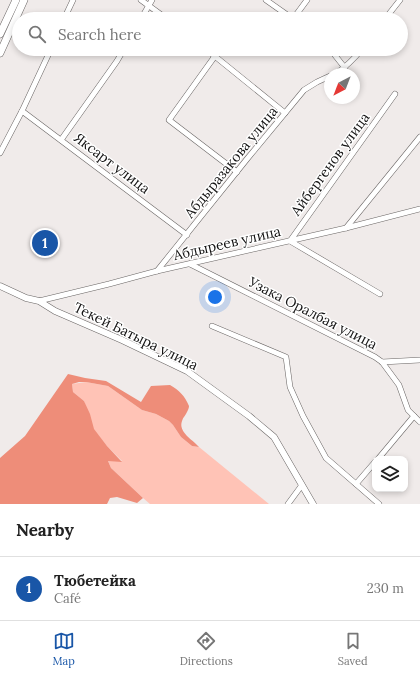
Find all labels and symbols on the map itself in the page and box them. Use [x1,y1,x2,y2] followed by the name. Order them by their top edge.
[324,68,360,104] north arrow
[180,103,282,222] street label: Абдыразакова улица
[286,109,373,220] street label: Айбергенов улица
[70,129,154,197] street label: Яксарт улица
[171,222,282,264] street label: Абдыреев улица
[32,228,58,258] pin: 1
[245,272,380,353] street label: Узака Оралбая улица
[205,287,225,307] your location
[71,298,201,374] street label: Текей Батыра улица

